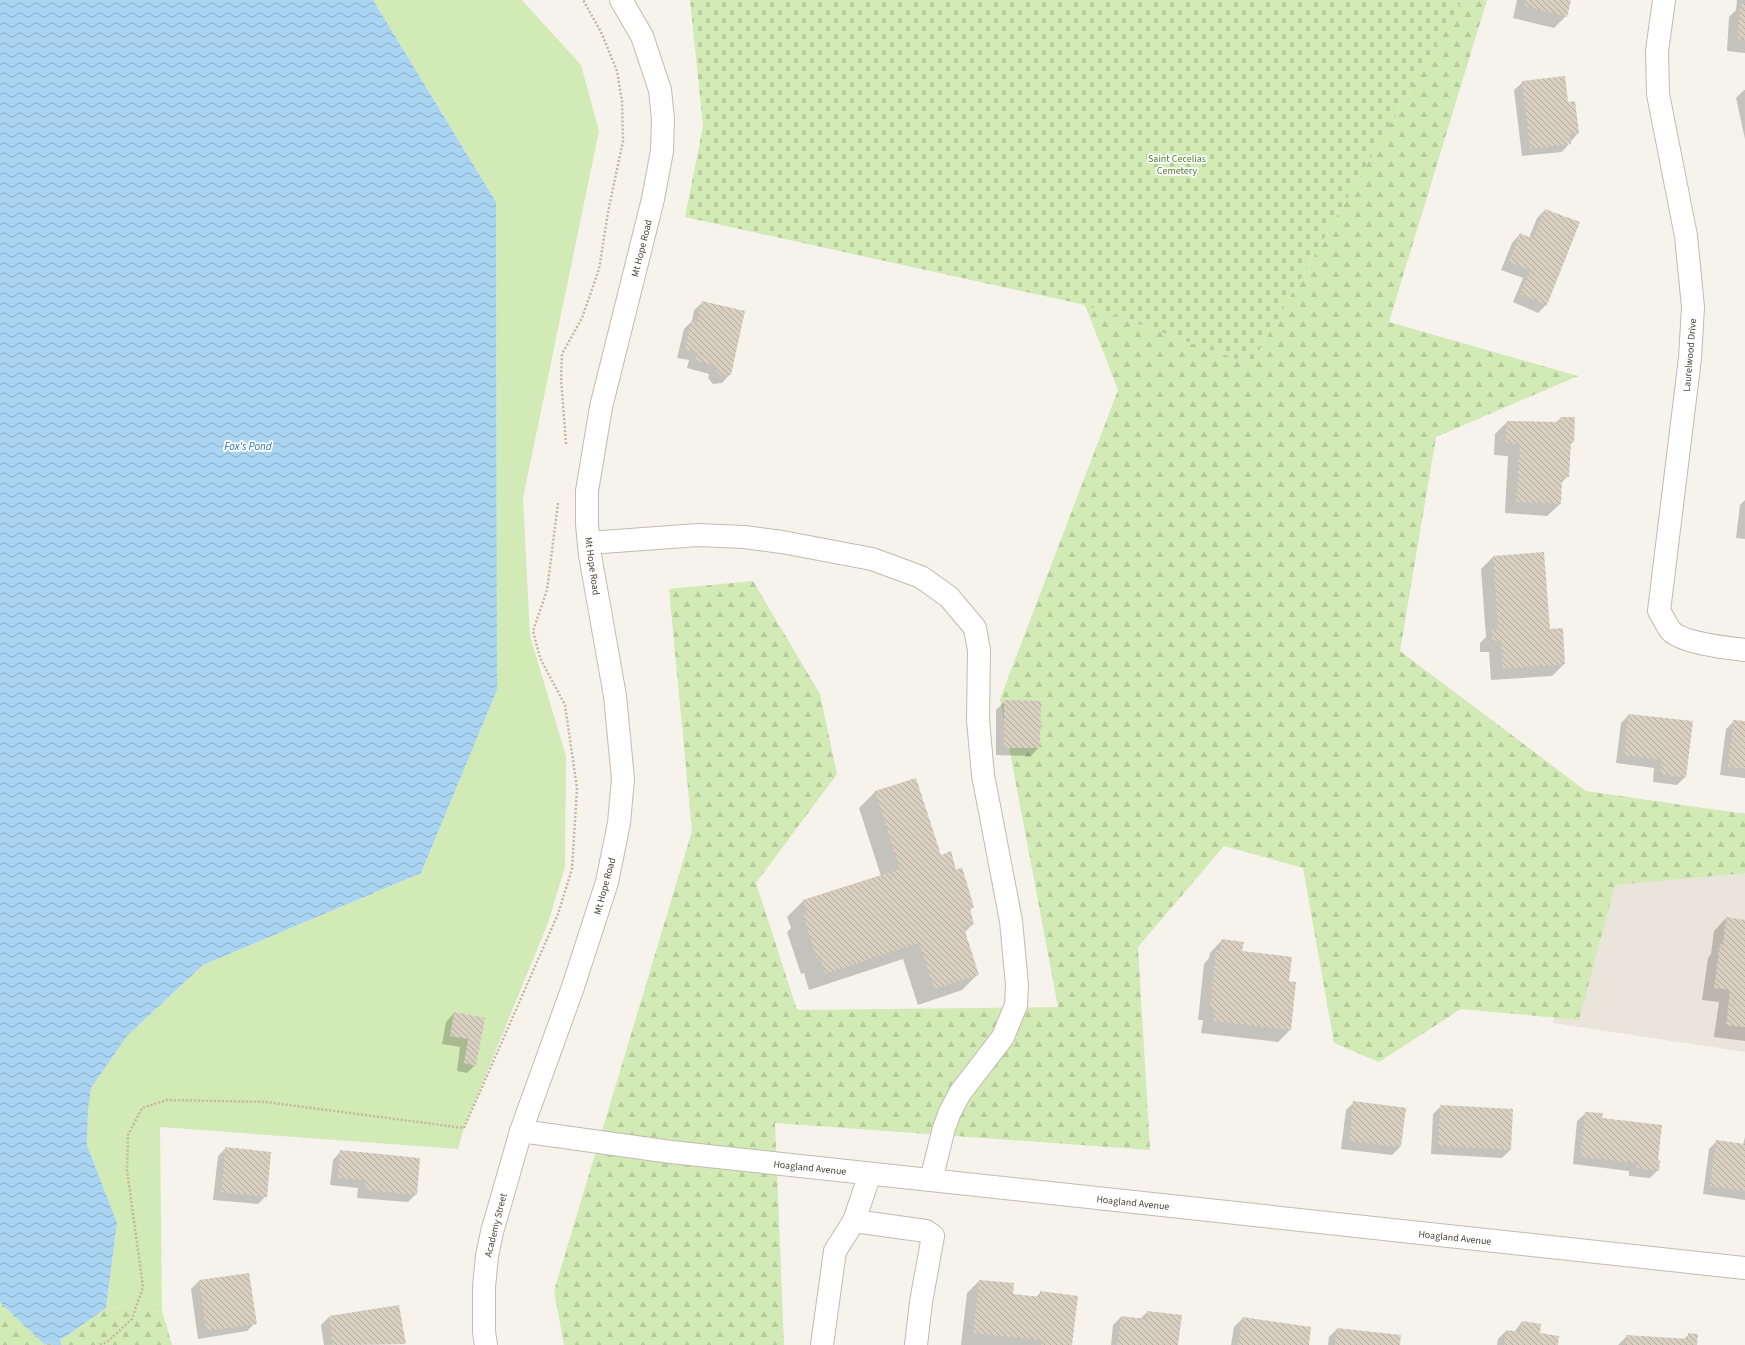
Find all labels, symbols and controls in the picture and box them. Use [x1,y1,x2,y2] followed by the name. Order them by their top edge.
[1148,152,1206,178] park label: Saint Cecelias Cemetery
[628,218,656,278] street label: Mt Hope Road
[1680,318,1700,392] street label: Laurelwood Drive
[224,439,273,454] water label: Fox's Pond
[581,536,603,596] street label: Mt Hope Road
[591,856,619,916] street label: Mt Hope Road
[773,1157,847,1179] street label: Hoagland Avenue
[481,1191,511,1259] street label: Academy Street
[1096,1192,1170,1214] street label: Hoagland Avenue
[1418,1227,1492,1249] street label: Hoagland Avenue

